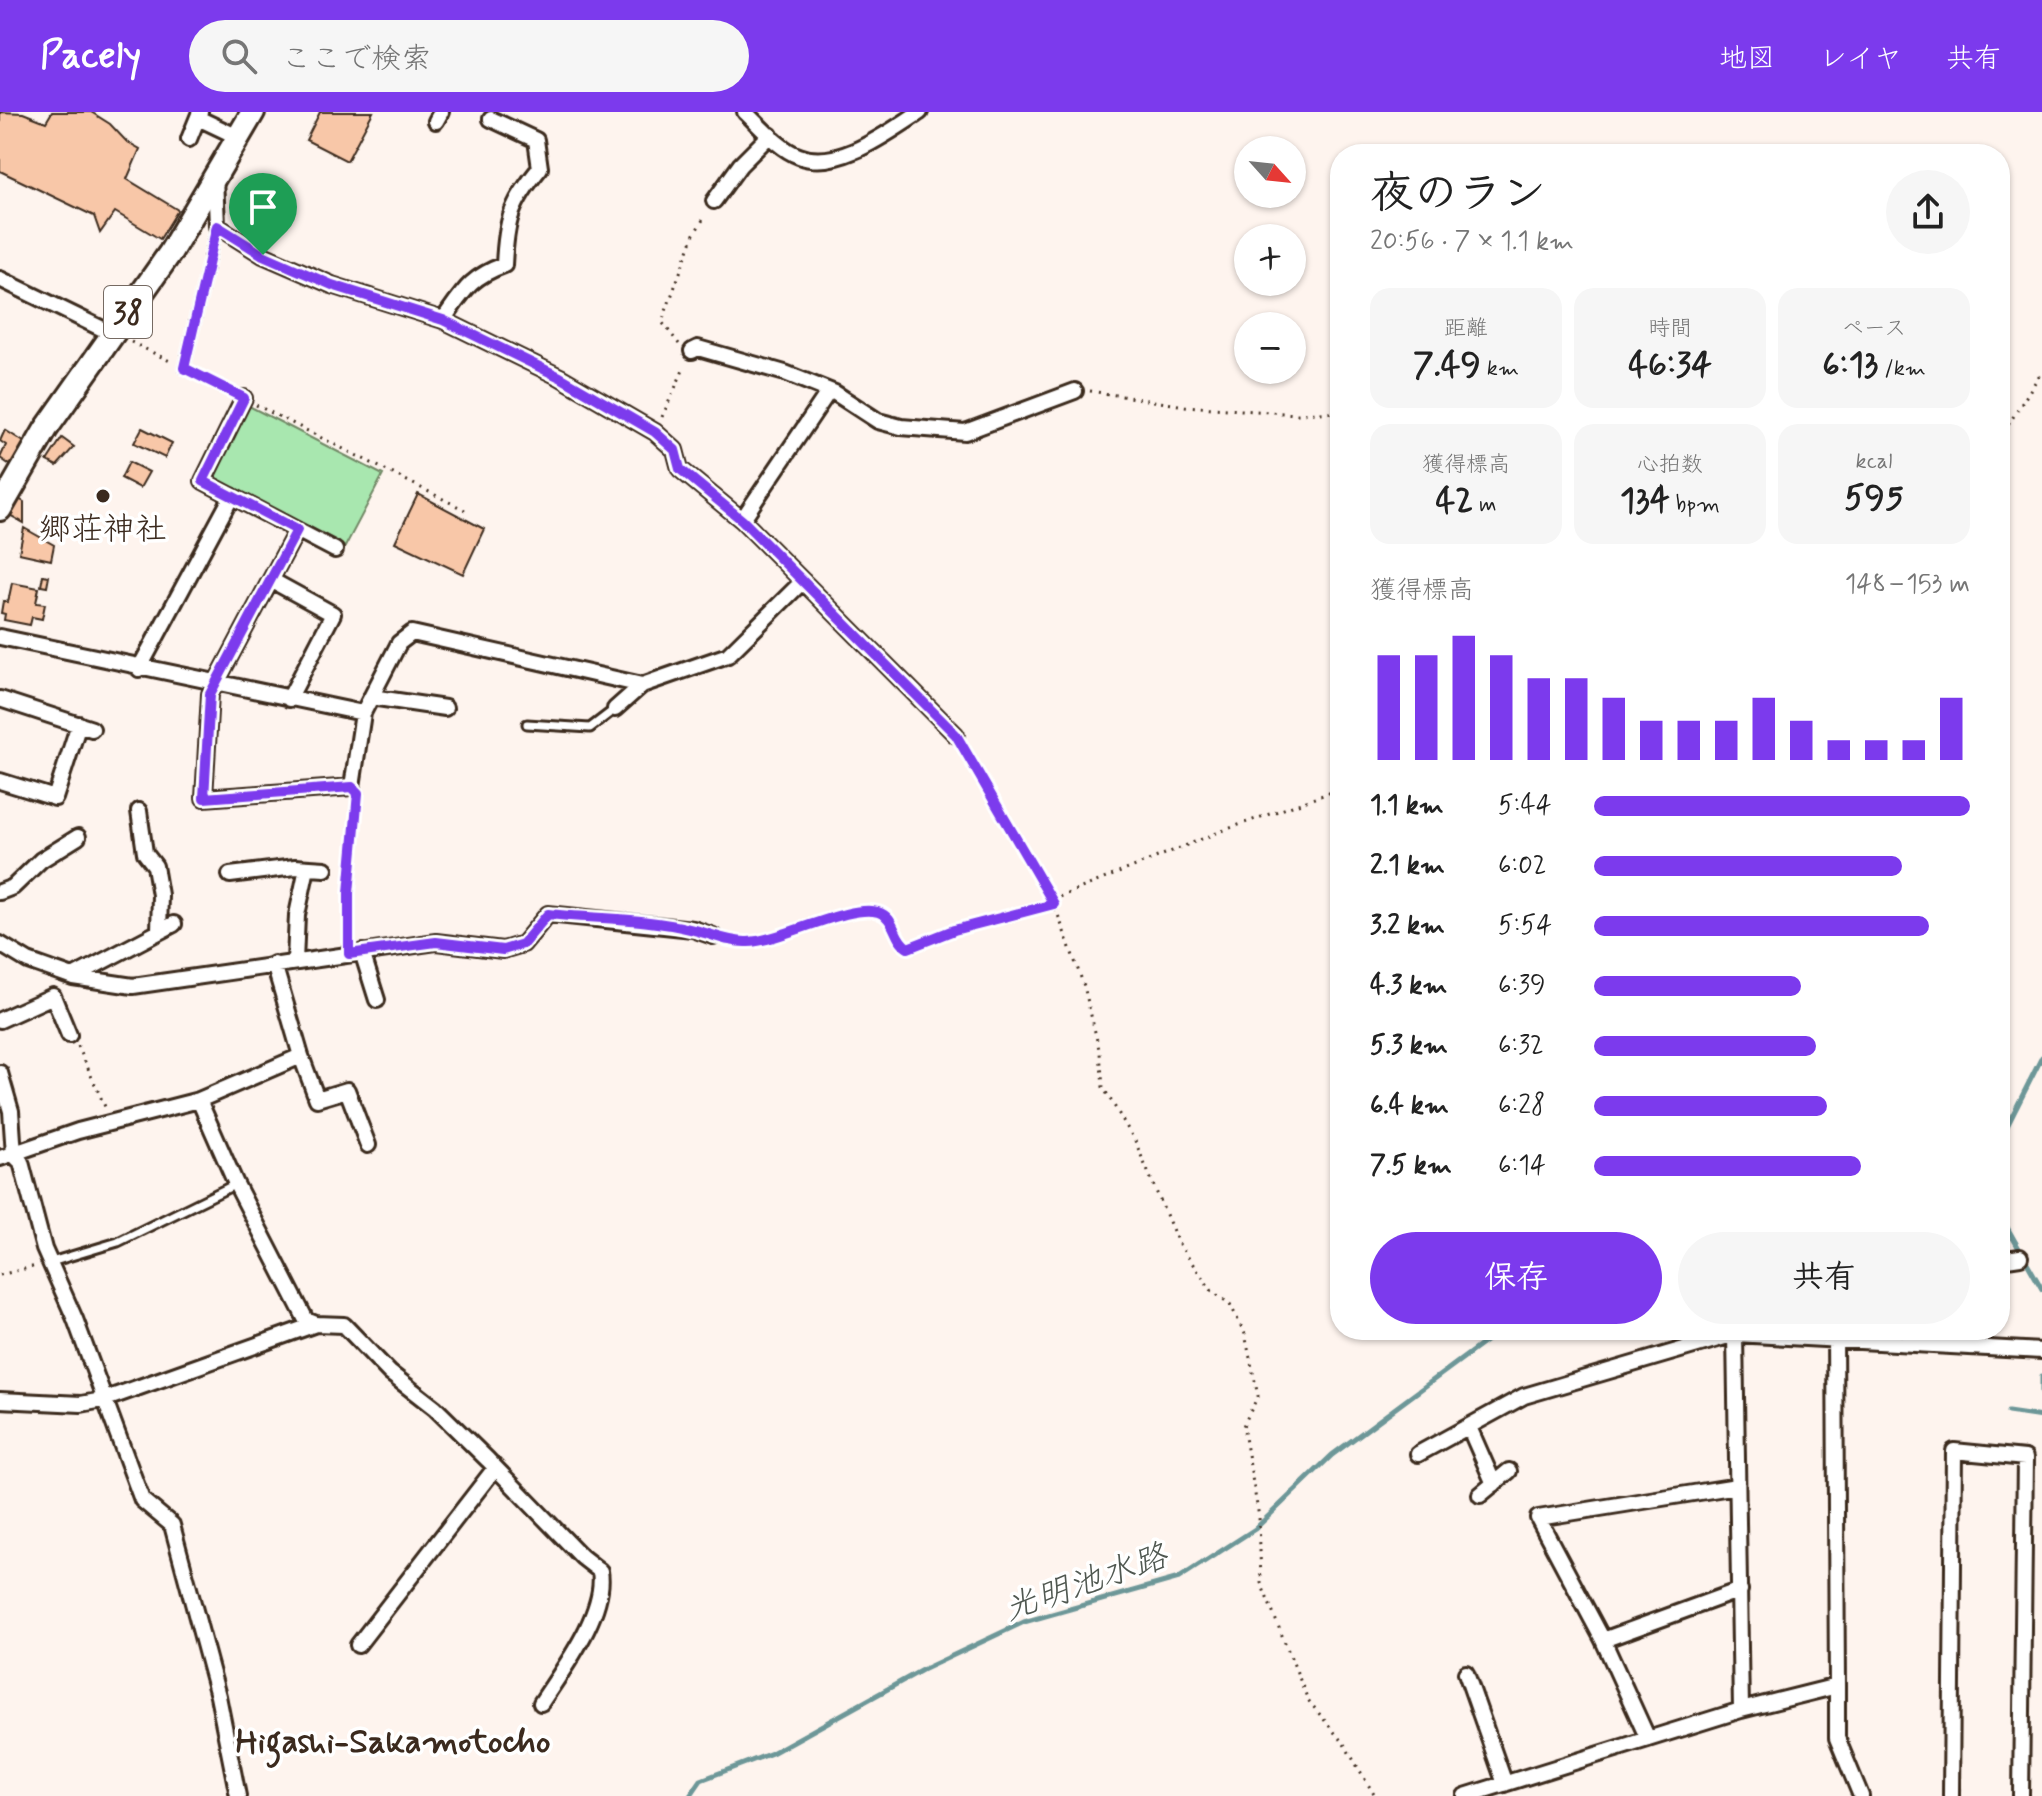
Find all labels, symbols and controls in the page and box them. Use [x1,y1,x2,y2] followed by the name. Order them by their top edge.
[189,20,749,92] search box
[40,32,141,81] text: Pacely
[217,34,261,78] icon: search
[281,40,431,79] text: ここで検索
[1719,41,1775,78] text: 地図
[1819,41,1902,78] text: レイヤ
[1946,41,2002,78] text: 共有
[1234,136,1306,208] north arrow
[1234,136,1306,384] map controls
[1370,166,1546,224] text: 夜のラン
[1886,170,1970,254] button: share
[229,173,297,255] pin
[241,185,285,229] icon: arrive
[1234,224,1306,296] button: +
[1370,225,1574,259] text: 20:56 · 7 × 1.1 km
[104,286,152,338] road number: 38
[1234,312,1306,384] button: −
[1444,315,1488,343] text: 距離
[1648,315,1692,343] text: 時間
[1842,315,1906,343] text: ペース
[1413,343,1481,388] text: 7.49
[1628,343,1712,388] text: 46:34
[1822,343,1878,388] text: 6:13
[1481,355,1519,383] text: km
[1878,355,1926,383] text: /km
[1856,448,1892,476] text: kcal
[1422,451,1510,479] text: 獲得標高
[1637,451,1703,479] text: 心拍数
[1844,476,1904,521] text: 595
[1435,479,1473,524] text: 42
[1620,479,1670,524] text: 134
[94,487,112,505] marker: 郷荘神社
[1473,491,1497,519] text: m
[1670,491,1720,519] text: bpm
[39,509,167,551] place label: 郷荘神社
[1845,568,1970,602] text: 148–153 m
[1370,574,1474,608] text: 獲得標高
[1370,789,1444,823] text: 1.1 km
[1498,789,1551,823] text: 5:44
[1370,849,1445,883] text: 2.1 km
[1498,849,1547,883] text: 6:02
[1370,909,1445,943] text: 3.2 km
[1498,909,1552,943] text: 5:54
[1370,969,1447,1003] text: 4.3 km
[1498,969,1546,1003] text: 6:39
[1370,1029,1448,1063] text: 5.3 km
[1498,1029,1544,1063] text: 6:32
[1370,1089,1449,1123] text: 6.4 km
[1498,1089,1545,1123] text: 6:28
[1370,1149,1452,1183] text: 7.5 km
[1498,1149,1546,1183] text: 6:14
[1370,1232,1662,1324] button: 保存
[1678,1232,1970,1324] button: 共有
[998,1534,1175,1632] water label: 光明池水路
[236,1720,550,1769] district label: Higashi-Sakamotocho

